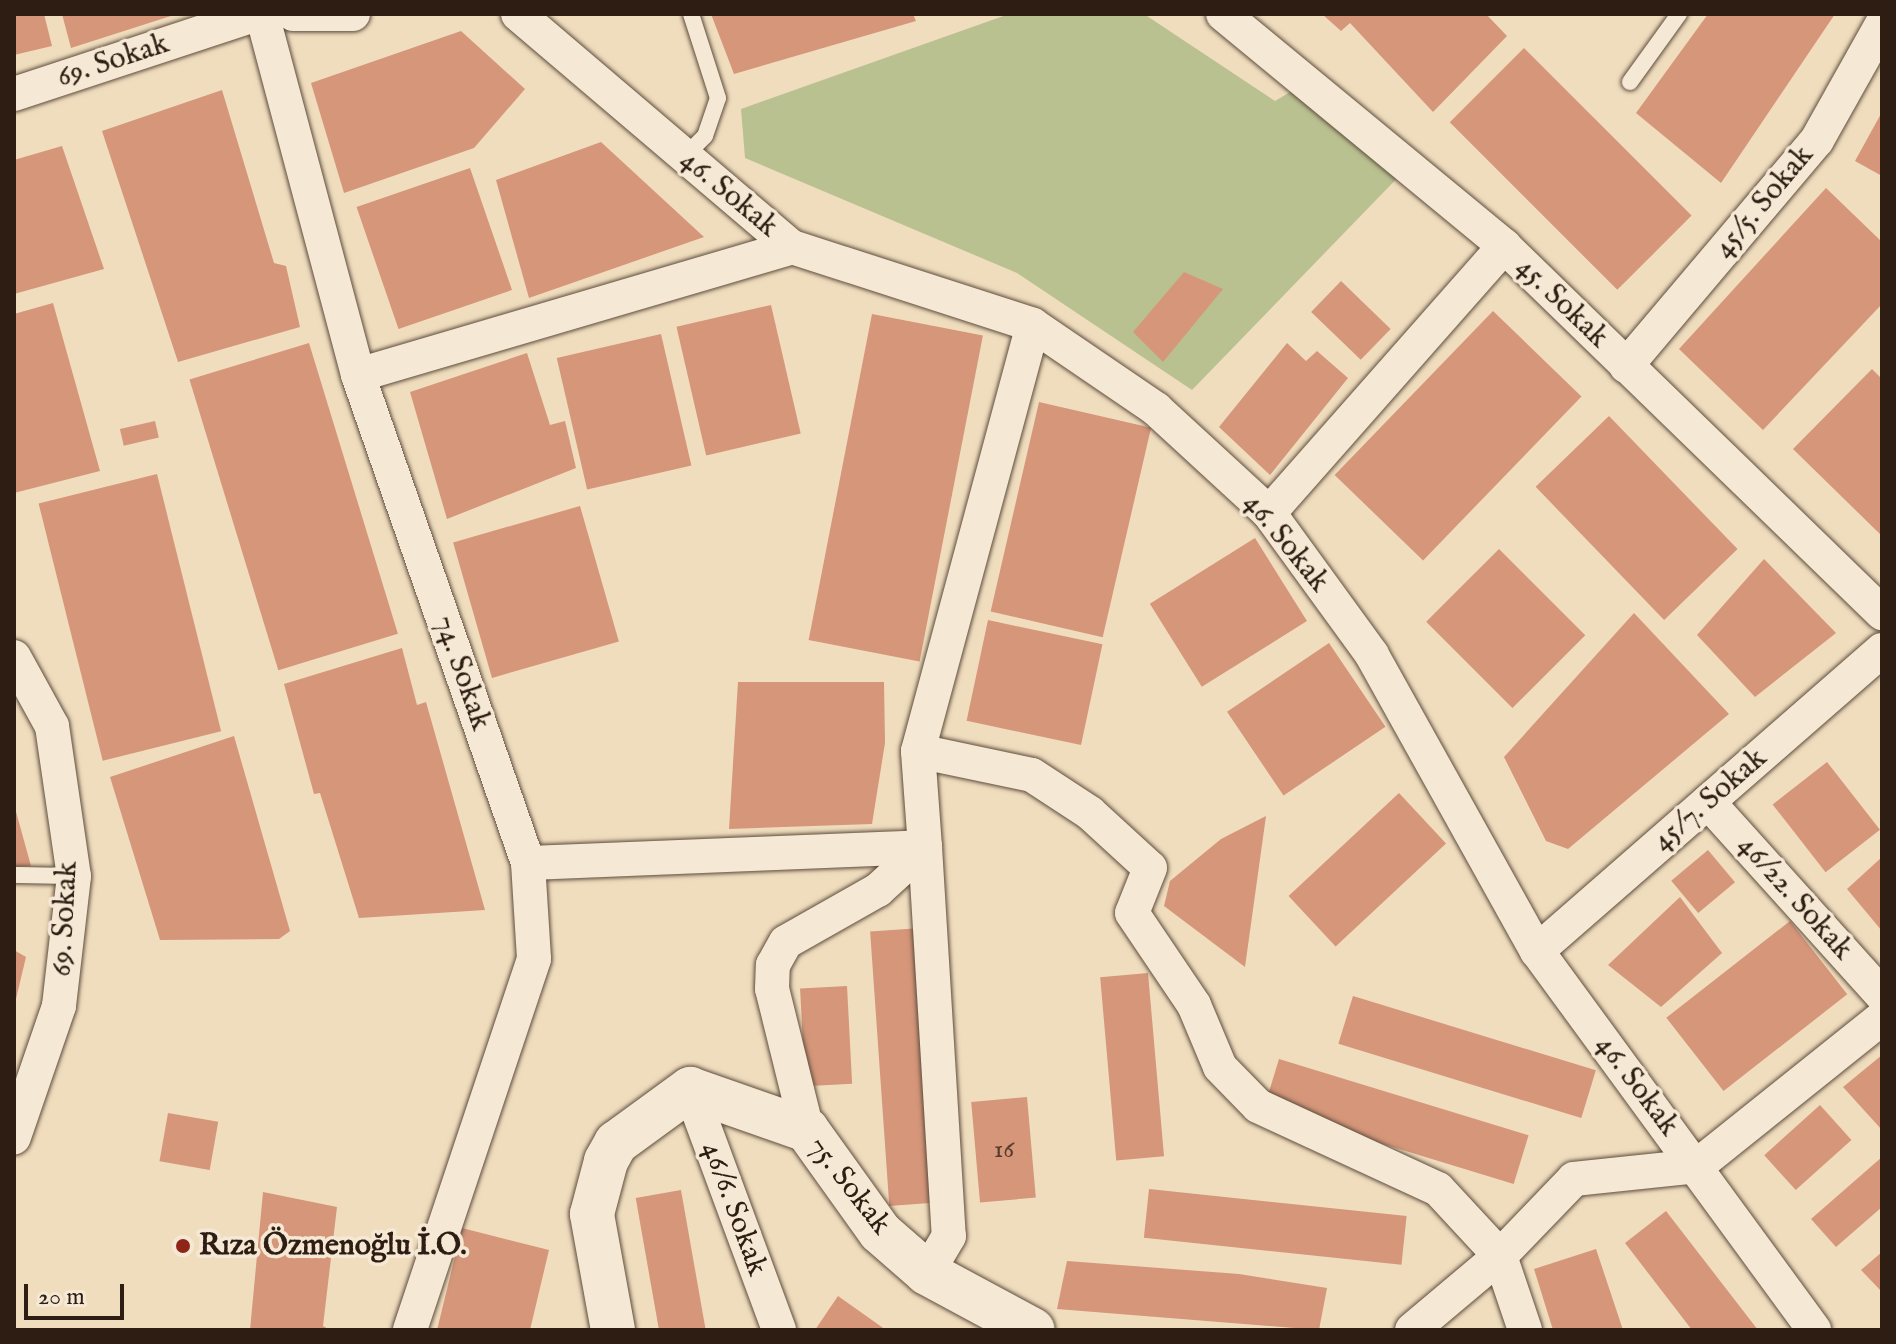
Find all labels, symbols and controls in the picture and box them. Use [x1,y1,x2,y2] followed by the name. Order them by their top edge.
[53,26,173,96] street label: 69. Sokak
[1706,138,1822,266] street label: 45/5. Sokak
[673,143,785,245] street label: 46. Sokak
[1508,250,1616,356] street label: 45. Sokak
[1235,486,1337,600] street label: 46. Sokak
[426,611,498,735] street label: 74. Sokak
[1646,741,1774,859] street label: 45/7. Sokak
[1730,828,1860,968] street label: 46/22. Sokak
[44,861,86,977] street label: 69. Sokak
[1587,1029,1687,1143] street label: 46. Sokak
[800,1130,898,1242] street label: 75. Sokak
[994,1134,1014,1166] house number: 16
[693,1137,775,1281] street label: 46/6. Sokak
[199,1228,467,1264] place label: Rıza Özmenoğlu İ.O.
[174,1237,192,1255] marker: Rıza Özmenoğlu İ.O.
[28,1268,128,1318] scale bar
[38,1282,85,1313] text: 20 m

